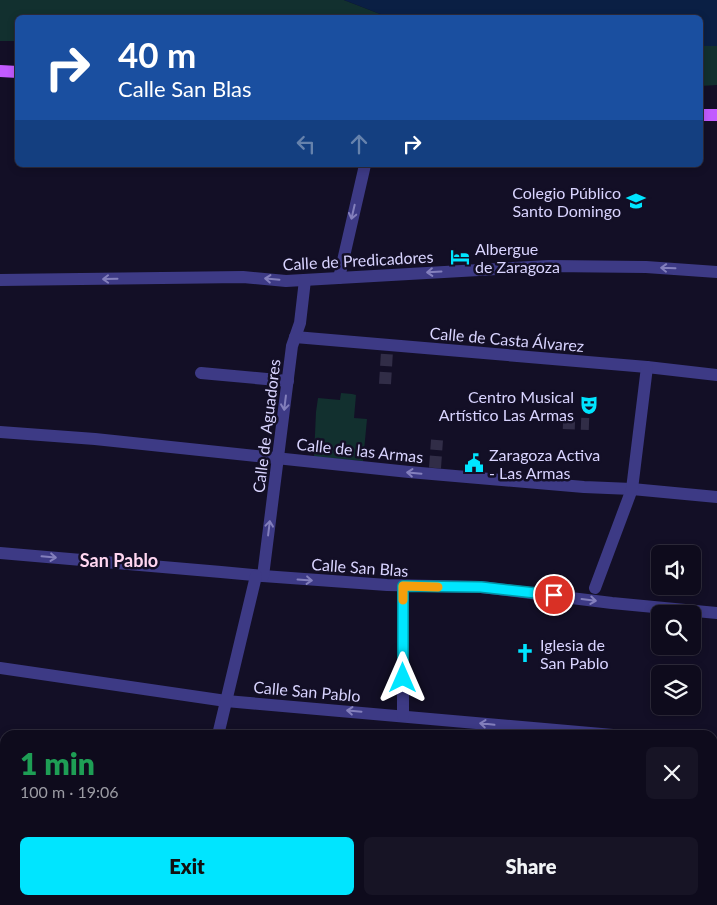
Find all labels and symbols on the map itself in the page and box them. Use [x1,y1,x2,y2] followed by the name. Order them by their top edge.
[512,183,621,220] place label: Colegio Público Santo Domingo
[625,190,647,212] school or university icon: Colegio Público Santo Domingo
[348,204,357,220] one-way arrow
[475,239,560,276] place label: Albergue de Zaragoza
[449,246,471,268] hotel icon: Albergue de Zaragoza
[282,247,434,273] street label: Calle de Predicadores
[661,264,677,273] one-way arrow
[427,268,443,277] one-way arrow
[102,274,118,284] one-way arrow
[264,275,280,284] one-way arrow
[429,323,585,355] street label: Calle de Casta Álvarez
[248,358,284,494] street label: Calle de Aguadores
[439,387,574,424] place label: Centro Musical Artístico Las Armas
[280,394,290,410] one-way arrow
[578,394,600,416] theatre icon: Centro Musical Artístico Las Armas
[296,434,424,466] street label: Calle de las Armas
[489,445,600,482] place label: Zaragoza Activa - Las Armas
[463,452,485,474] public building icon: Zaragoza Activa - Las Armas
[406,468,422,478] one-way arrow
[264,520,274,536] one-way arrow
[80,549,158,571] district label: San Pablo
[40,553,56,562] one-way arrow
[311,554,409,580] street label: Calle San Blas
[533,574,575,616] pin
[297,575,313,584] one-way arrow
[581,595,597,605] one-way arrow
[540,635,609,672] place label: Iglesia de San Pablo
[514,642,536,664] church icon: Iglesia de San Pablo
[376,651,428,703] position arrow
[253,677,361,705] street label: Calle San Pablo
[346,707,362,716] one-way arrow
[480,719,496,729] one-way arrow

